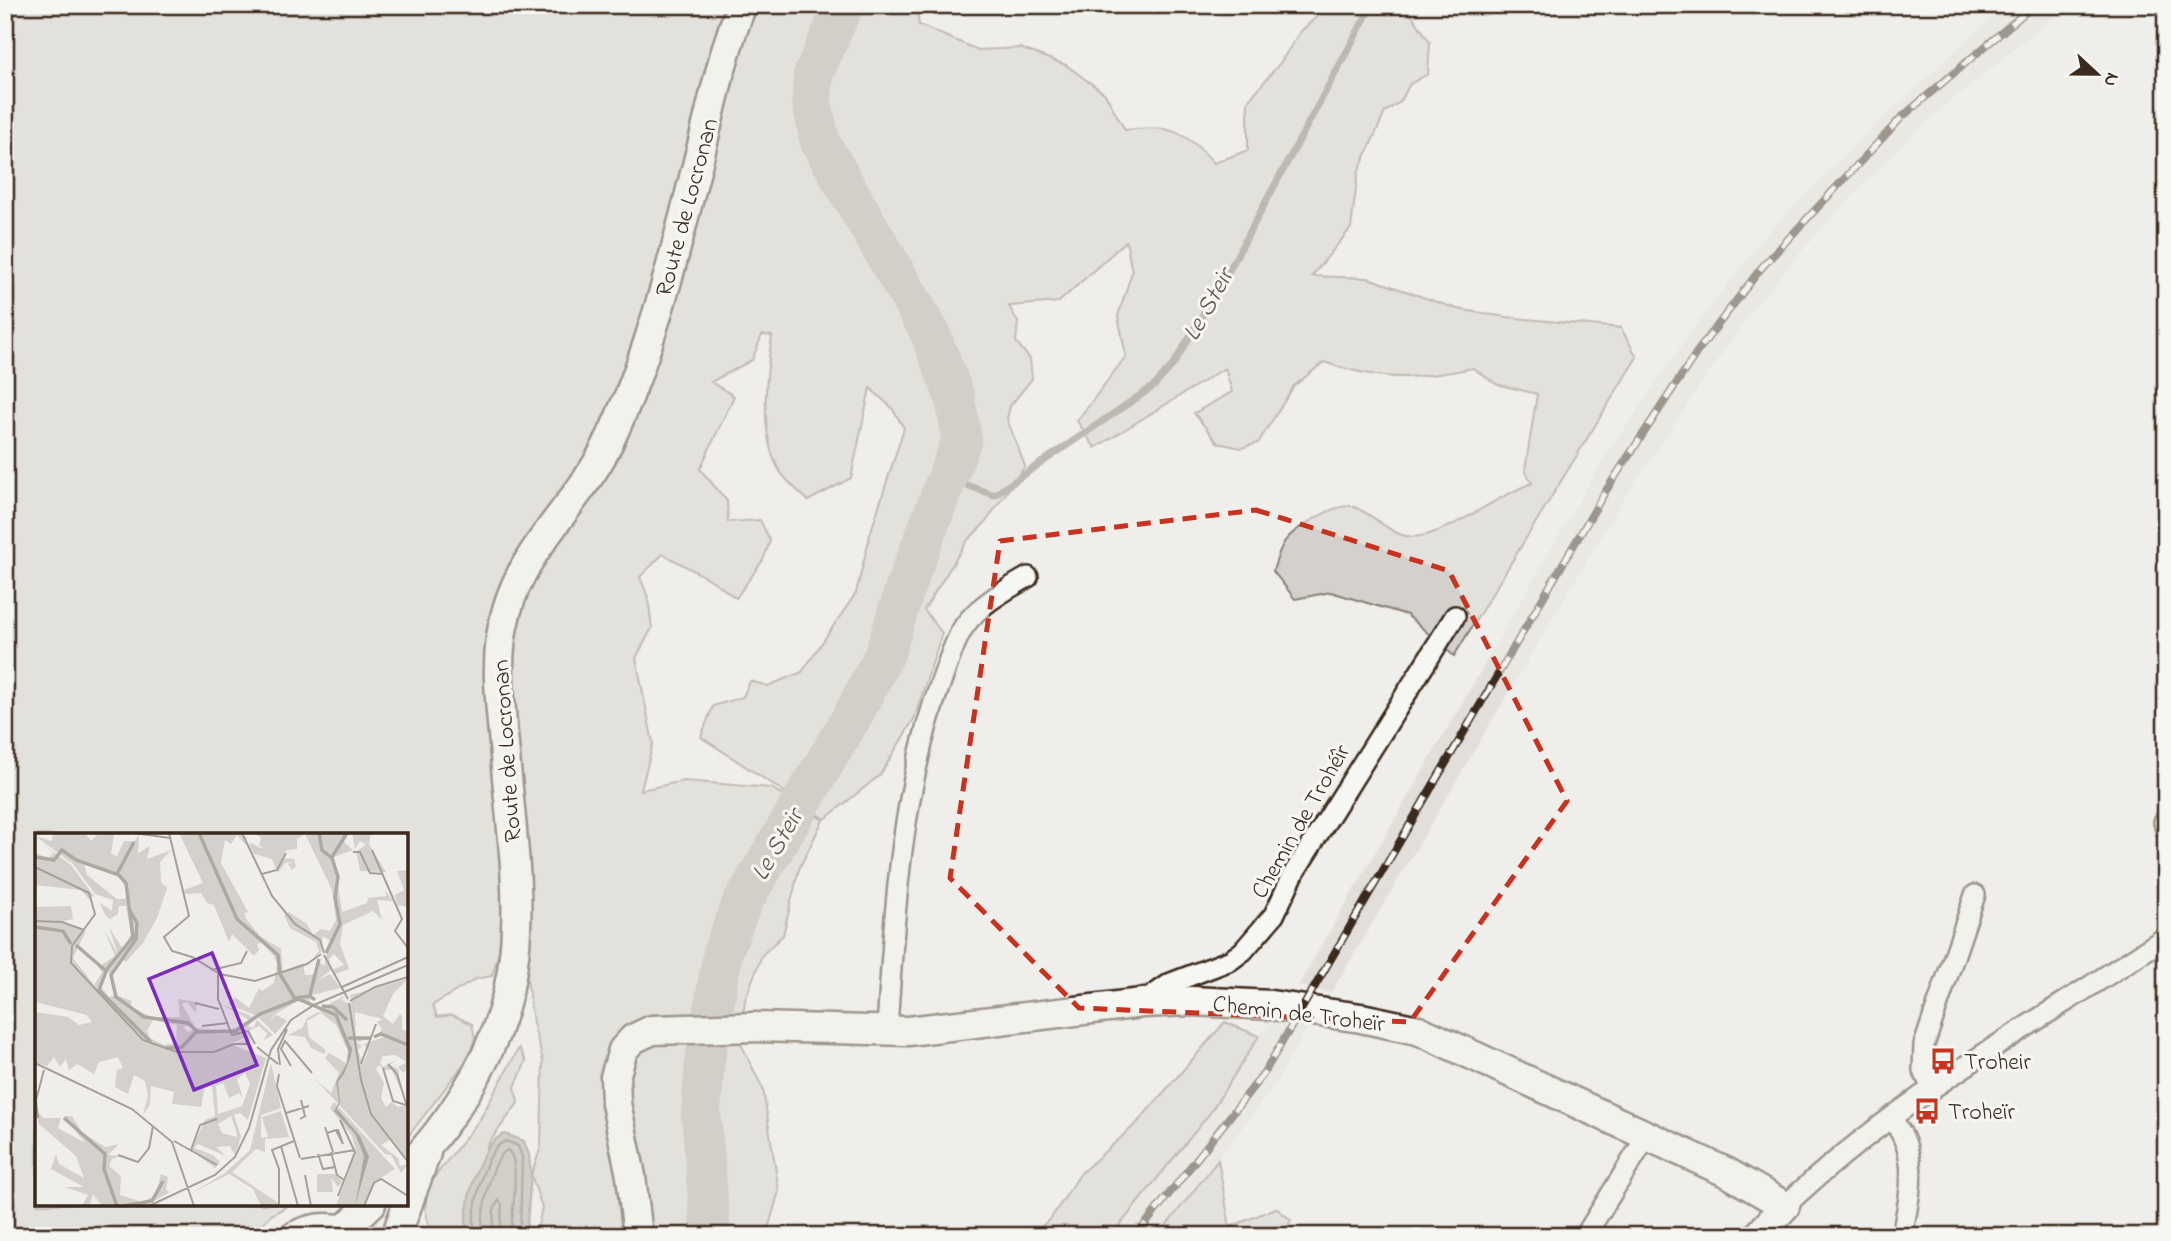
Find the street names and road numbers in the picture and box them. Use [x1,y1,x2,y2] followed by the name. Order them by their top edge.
[648,115,729,301] street label: Route de Locronan
[485,658,532,843] street label: Route de Locronan
[1244,738,1361,906] street label: Chemin de Trohéîr
[1211,988,1387,1043] street label: Chemin de Troheïr

